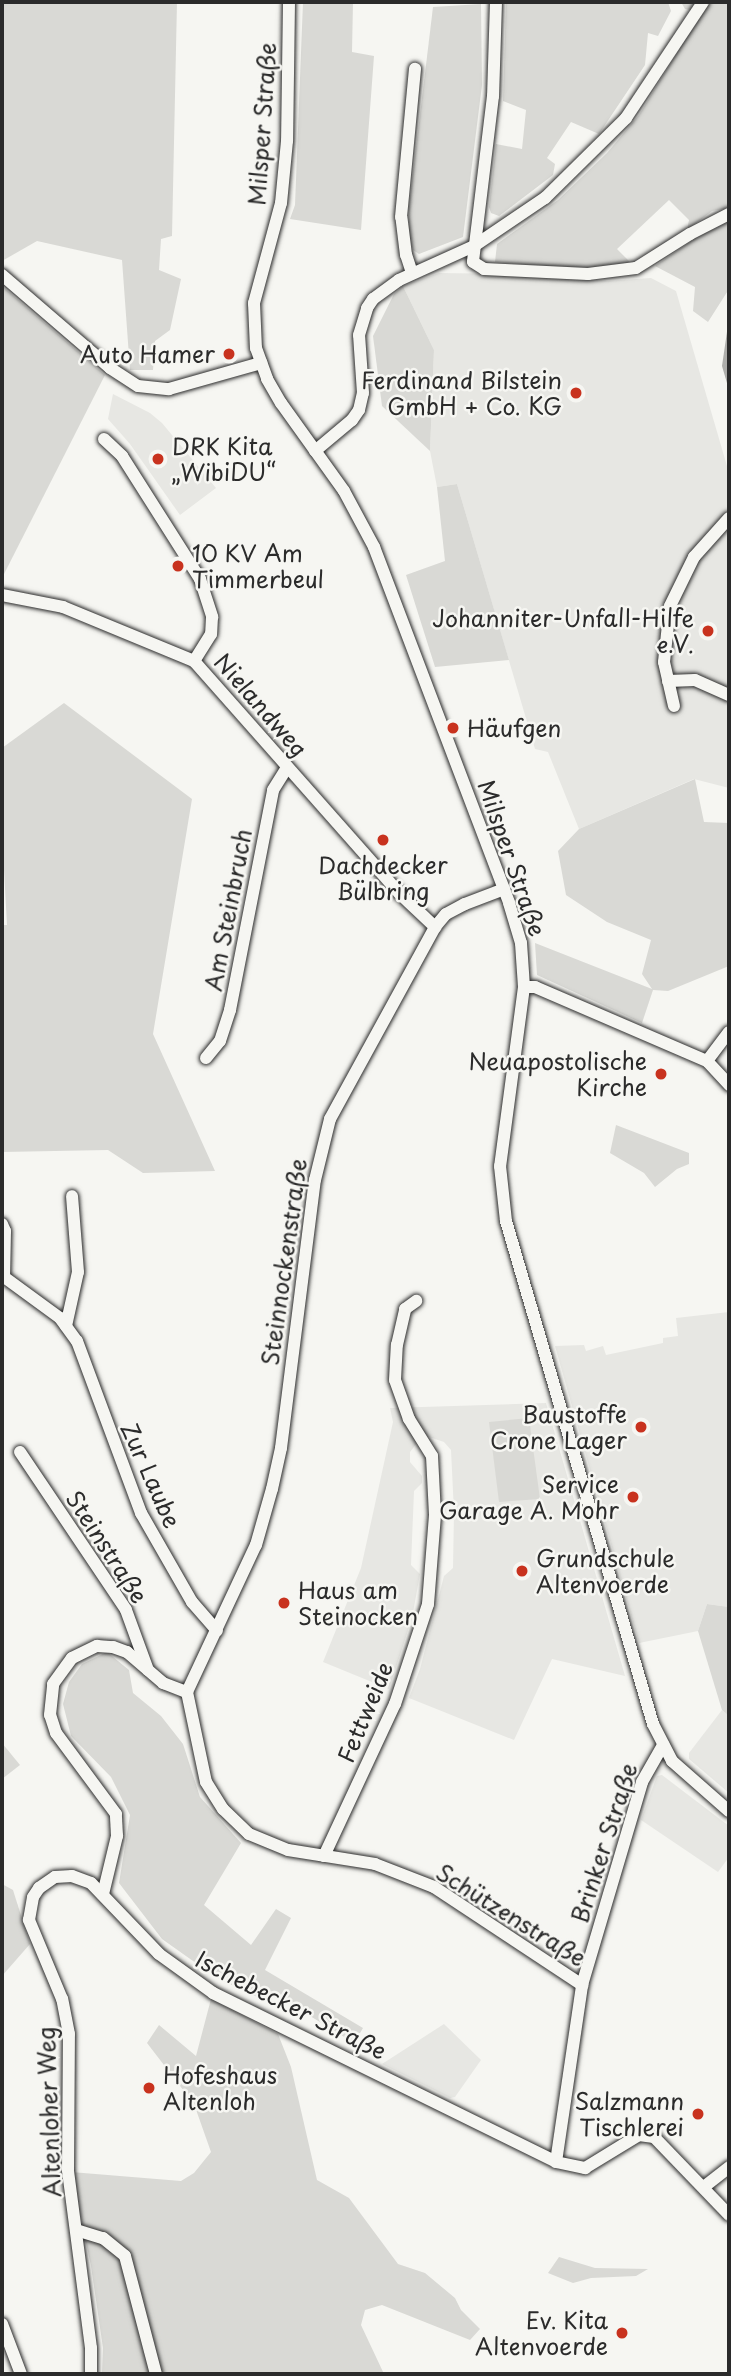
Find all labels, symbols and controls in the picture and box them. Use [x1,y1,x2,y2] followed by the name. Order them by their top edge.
[242,41,282,207] street label: Milsper Straße
[78,340,215,368] place label: Auto Hamer
[221,346,237,362] marker: Auto Hamer
[360,366,562,420] place label: Ferdinand Bilstein GmbH + Co. KG
[568,385,584,401] marker: Ferdinand Bilstein GmbH + Co. KG
[172,432,276,486] place label: DRK Kita „WibiDU“
[150,451,166,467] marker: DRK Kita „WibiDU“
[192,539,324,593] place label: 10 KV Am Timmerbeul
[170,558,186,574] marker: 10 KV Am Timmerbeul
[432,604,694,658] place label: Johanniter-Unfall-Hilfe e.V.
[700,623,716,639] marker: Johanniter-Unfall-Hilfe e.V.
[209,648,313,762] street label: Nielandweg
[467,714,561,742] place label: Häufgen
[445,720,461,736] marker: Häufgen
[472,776,552,940] street label: Milsper Straße
[199,827,257,993] street label: Am Steinbruch
[375,832,391,848] marker: Dachdecker Bülbring
[318,851,448,905] place label: Dachdecker Bülbring
[468,1047,647,1101] place label: Neuapostolische Kirche
[653,1066,669,1082] marker: Neuapostolische Kirche
[256,1157,312,1367] street label: Steinnockenstraße
[490,1400,627,1454] place label: Baustoffe Crone Lager
[116,1419,186,1531] street label: Zur Laube
[633,1419,649,1435] marker: Baustoffe Crone Lager
[438,1470,619,1524] place label: Service Garage A. Mohr
[61,1486,153,1608] street label: Steinstraße
[625,1489,641,1505] marker: Service Garage A. Mohr
[536,1544,675,1598] place label: Grundschule Altenvoerde
[514,1563,530,1579] marker: Grundschule Altenvoerde
[298,1576,418,1630] place label: Haus am Steinocken
[276,1595,292,1611] marker: Haus am Steinocken
[332,1658,398,1766] street label: Fettweide
[565,1759,643,1927] street label: Brinker Straße
[431,1858,591,1972] street label: Schützenstraße
[190,1945,392,2065] street label: Ischebecker Straße
[32,2026,66,2198] street label: Altenloher Weg
[163,2061,277,2115] place label: Hofeshaus Altenloh
[141,2080,157,2096] marker: Hofeshaus Altenloh
[575,2087,684,2141] place label: Salzmann Tischlerei
[690,2106,706,2122] marker: Salzmann Tischlerei
[475,2306,608,2360] place label: Ev. Kita Altenvoerde
[614,2325,630,2341] marker: Ev. Kita Altenvoerde

